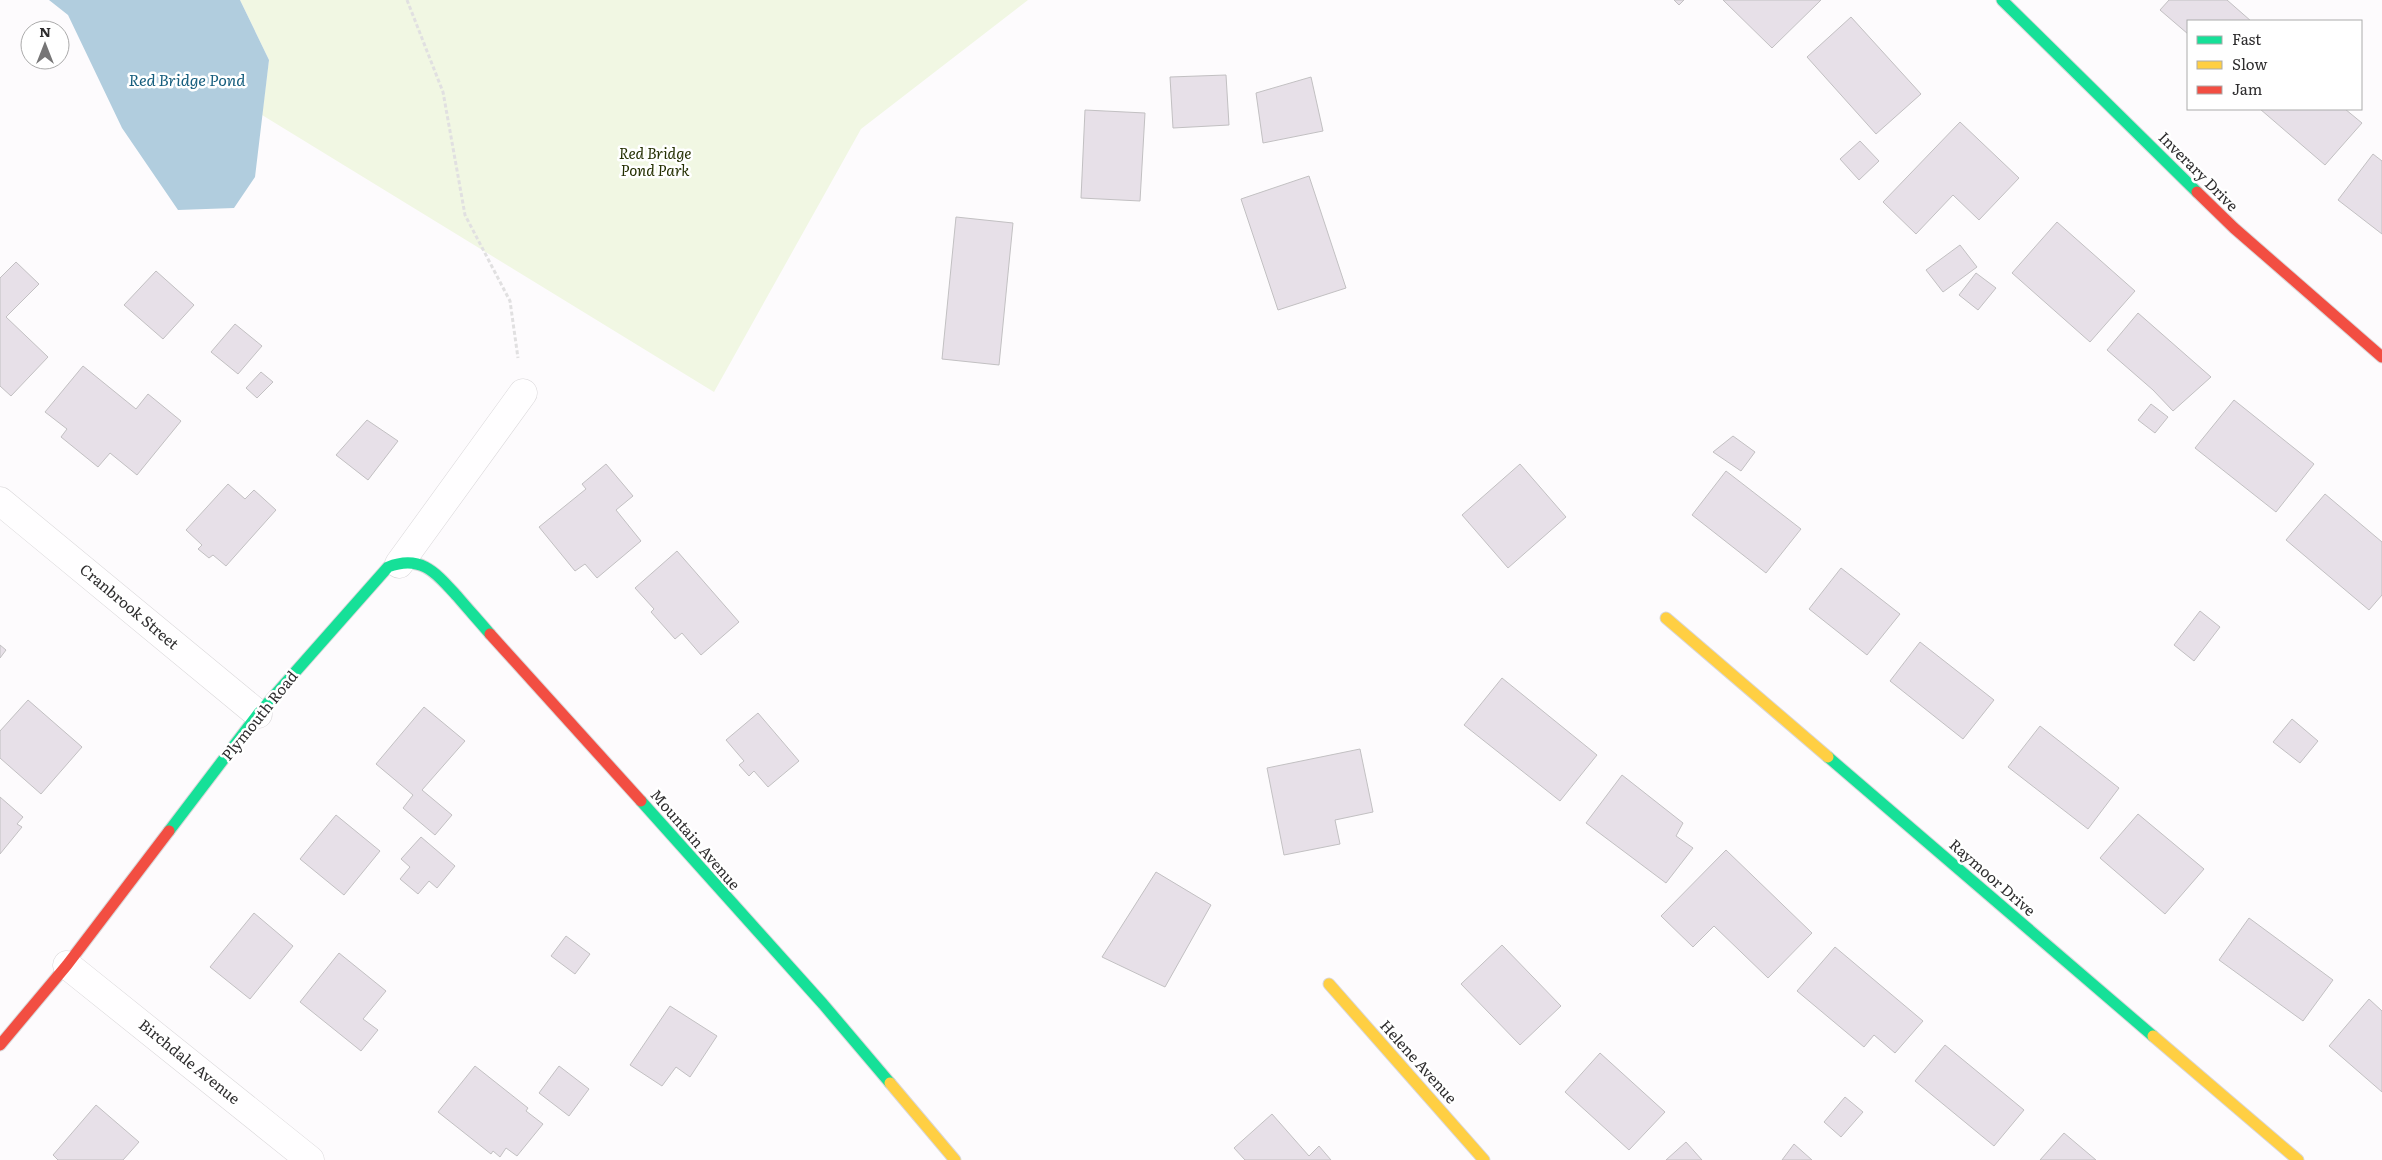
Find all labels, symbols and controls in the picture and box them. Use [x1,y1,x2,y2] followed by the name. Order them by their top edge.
[20,20,70,70] north arrow
[2187,20,2362,110] legend
[39,21,51,41] text: N
[2232,27,2261,50] text: Fast
[2232,52,2267,75] text: Slow
[128,67,246,91] water label: Red Bridge Pond
[2232,77,2263,100] text: Jam
[2154,126,2244,216] street label: Inverary Drive
[619,141,691,181] park label: Red Bridge Pond Park
[75,557,185,654] street label: Cranbrook Street
[215,665,302,765] street label: Plymouth Road
[646,784,747,895] street label: Mountain Avenue
[1945,833,2041,921] street label: Raymoor Drive
[134,1013,246,1109] street label: Birchdale Avenue
[1375,1014,1463,1108] street label: Helene Avenue

